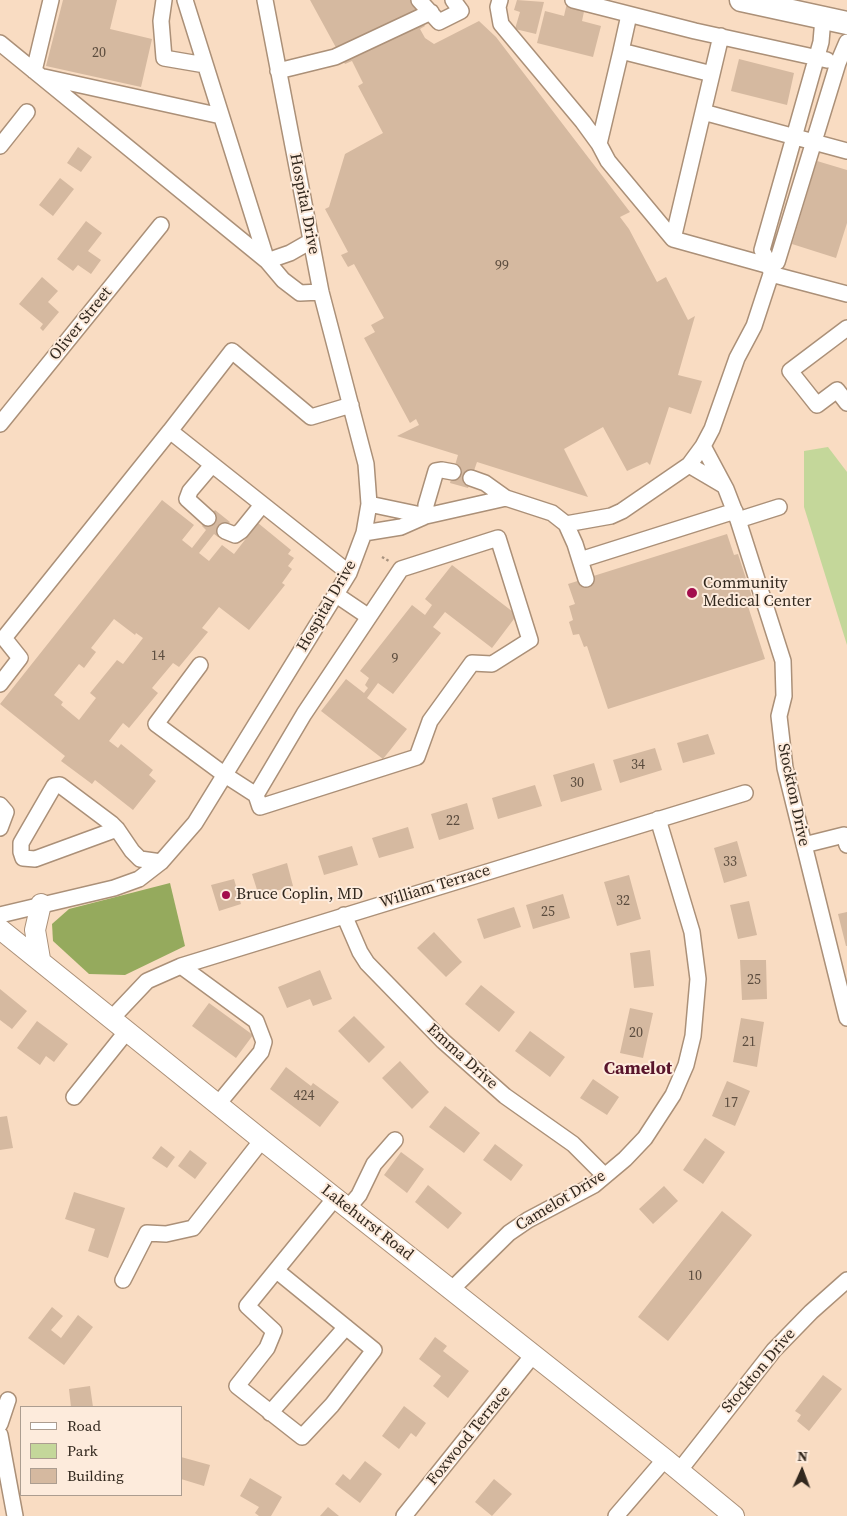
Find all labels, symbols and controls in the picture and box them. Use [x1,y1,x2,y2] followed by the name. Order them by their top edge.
[92,45,106,61] house number: 20
[285,152,323,256] street label: Hospital Drive
[495,258,509,274] house number: 99
[46,284,116,364] street label: Oliver Street
[293,557,361,655] street label: Hospital Drive
[703,574,812,612] place label: Community Medical Center
[685,586,699,600] marker: Community Medical Center
[151,648,165,664] house number: 14
[392,651,398,667] house number: 9
[773,742,813,848] street label: Stockton Drive
[631,757,645,773] house number: 34
[570,775,584,791] house number: 30
[446,813,460,829] house number: 22
[723,854,737,870] house number: 33
[377,861,493,913] street label: William Terrace
[236,885,363,905] place label: Bruce Coplin, MD
[220,889,232,901] marker: Bruce Coplin, MD
[616,893,630,909] house number: 32
[541,904,555,920] house number: 25
[747,972,761,988] house number: 25
[423,1020,501,1094] street label: Emma Drive
[629,1025,643,1041] house number: 20
[742,1034,756,1050] house number: 21
[604,1058,672,1080] district label: Camelot
[294,1088,314,1104] house number: 424
[724,1095,738,1111] house number: 17
[513,1167,609,1235] street label: Camelot Drive
[317,1181,417,1265] street label: Lakehurst Road
[688,1268,702,1284] house number: 10
[718,1325,800,1417] street label: Stockton Drive
[423,1383,515,1489] street label: Foxwood Terrace
[20,1406,182,1496] legend
[67,1415,101,1436] text: Road
[67,1440,98,1461] text: Park
[777,1446,827,1496] north arrow
[797,1446,808,1466] text: N
[67,1465,124,1486] text: Building

